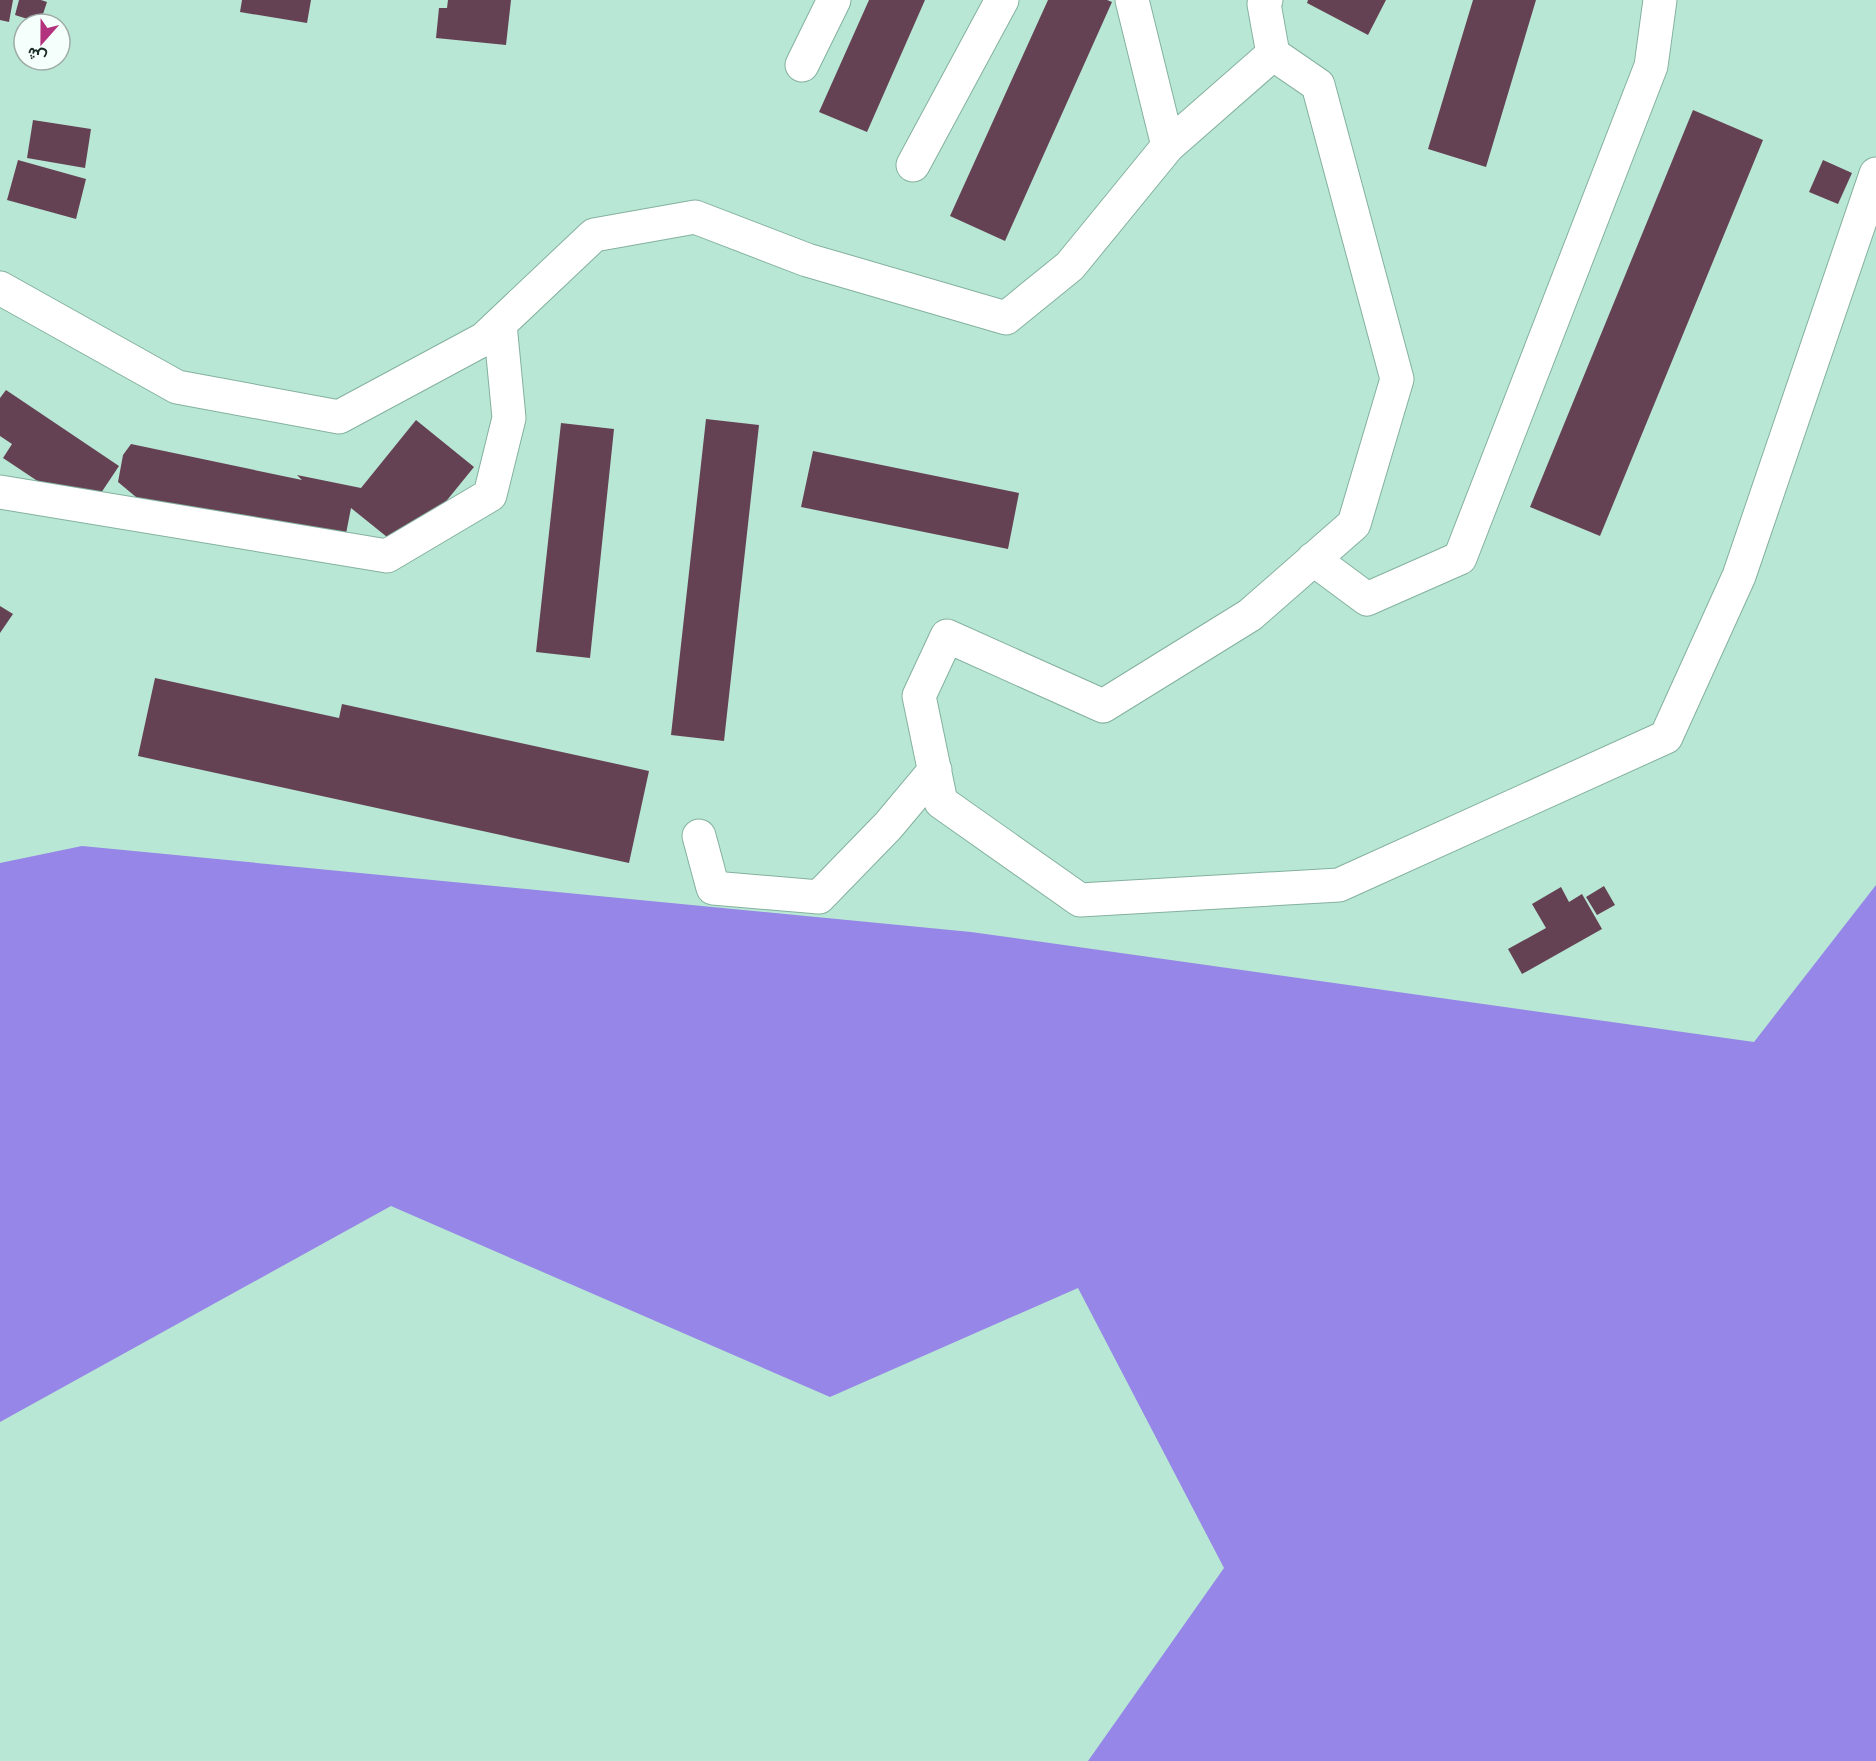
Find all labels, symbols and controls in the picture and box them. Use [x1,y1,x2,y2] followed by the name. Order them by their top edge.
[12,12,72,72] north arrow
[24,42,50,70] text: ش

